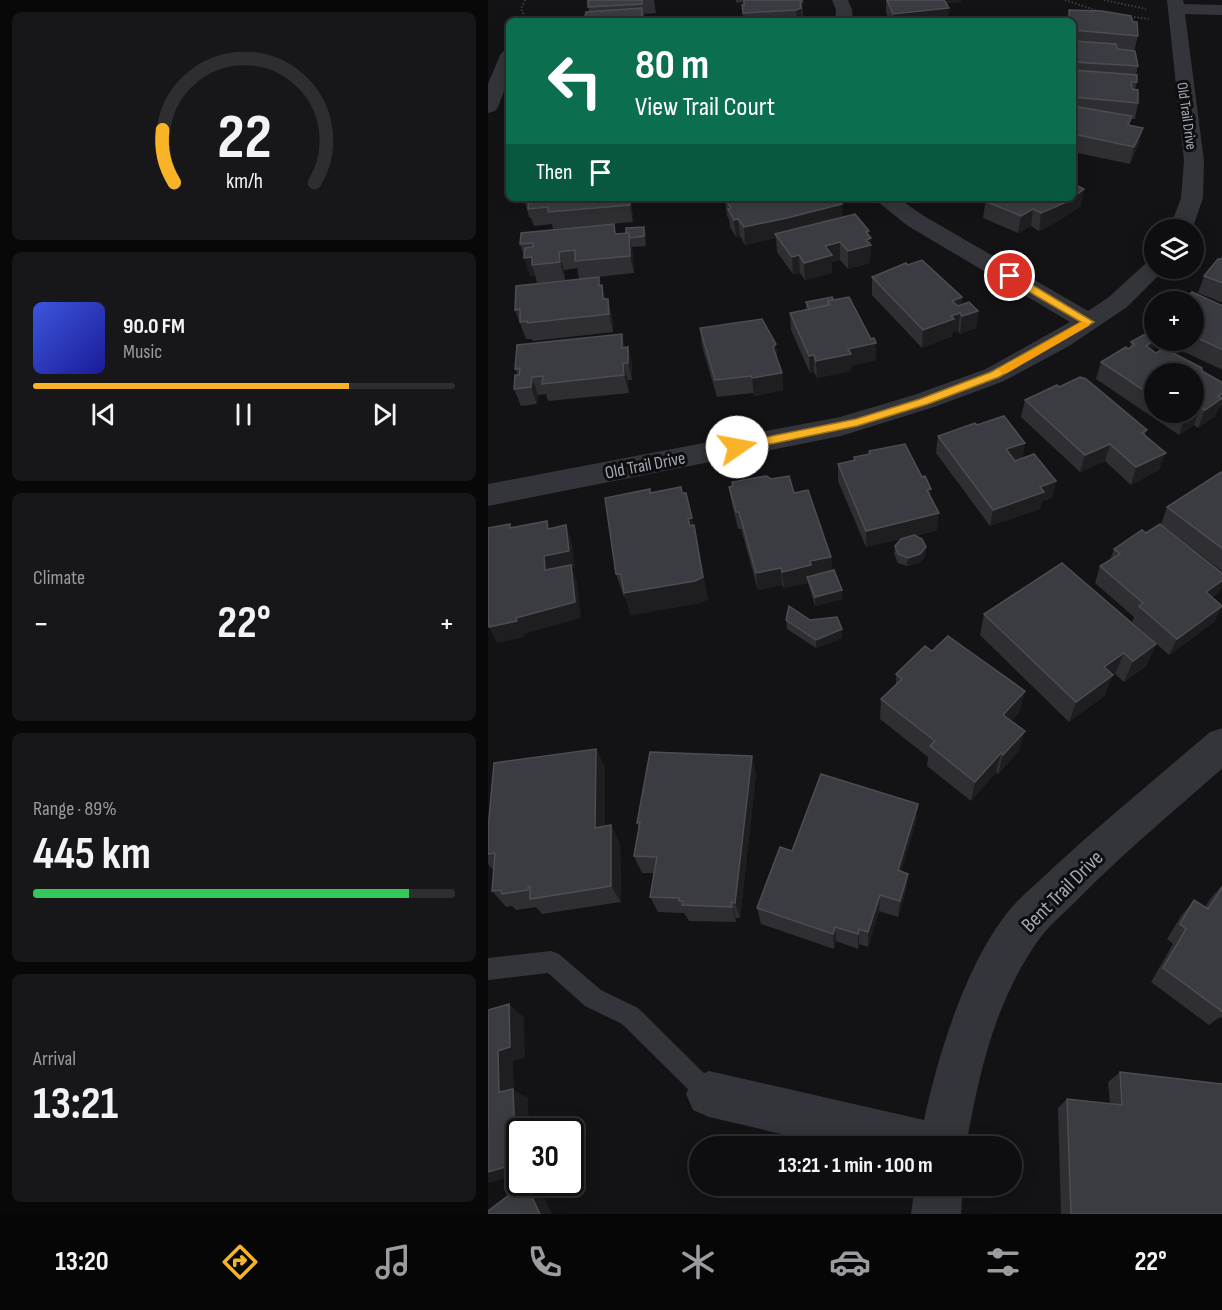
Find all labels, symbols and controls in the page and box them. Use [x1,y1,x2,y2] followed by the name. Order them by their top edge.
[635,40,709,91] text: 80 m
[536,42,614,120] icon: left
[1172,81,1201,151] street label: Old Trail Drive
[635,91,775,123] text: View Trail Court
[217,101,271,176] text: 22
[584,156,617,189] icon: arrive
[536,159,572,186] text: Then
[225,170,263,195] text: km/h
[1144,219,1204,423] map controls
[1144,219,1204,279] button: layers
[984,250,1035,301] pin
[993,259,1026,292] icon: arrive
[1144,291,1204,351] button: +
[123,313,185,340] text: 90.0 FM
[123,340,162,364] text: Music
[1144,363,1204,423] button: −
[87,398,120,431] icon: previous
[227,398,260,431] icon: pause
[368,398,401,431] icon: next
[705,415,769,479] position arrow
[603,447,687,484] street label: Old Trail Drive
[33,566,85,590] text: Climate
[217,596,271,651] text: 22°
[33,604,49,644] text: −
[439,604,455,644] text: +
[33,797,117,821] text: Range · 89%
[33,827,151,882] text: 445 km
[1016,845,1108,937] street label: Bent Trail Drive
[33,1047,76,1071] text: Arrival
[33,1077,118,1132] text: 13:21
[506,1118,584,1196] speed limit sign: 30
[778,1152,933,1179] text: 13:21 · 1 min · 100 m
[219,1241,261,1283] icon: directions
[372,1241,414,1283] icon: music
[524,1241,566,1283] icon: phone
[677,1241,719,1283] icon: climate
[829,1241,871,1283] icon: car
[982,1241,1024,1283] icon: filters
[55,1246,109,1278] text: 13:20
[1134,1246,1167,1278] text: 22°

